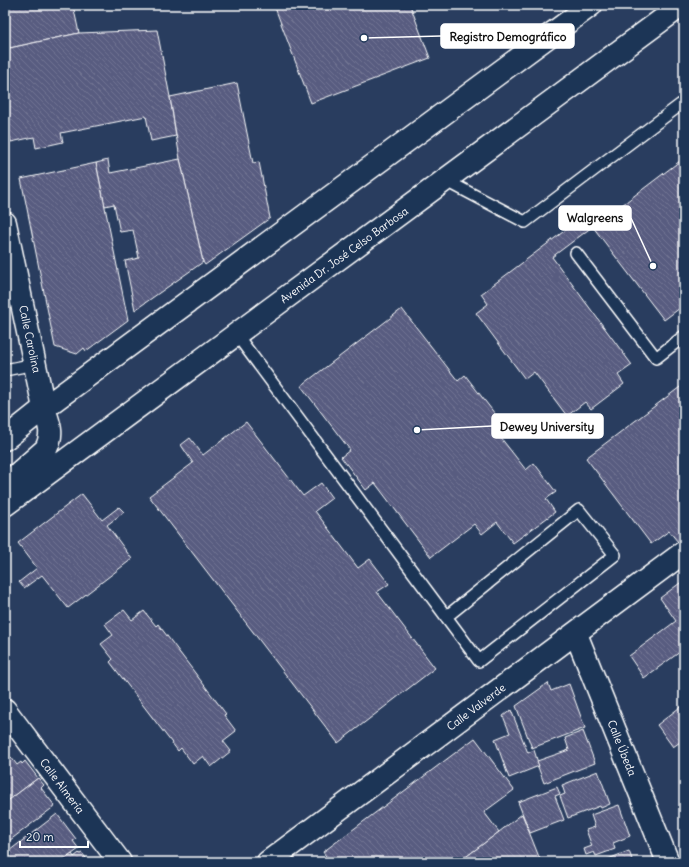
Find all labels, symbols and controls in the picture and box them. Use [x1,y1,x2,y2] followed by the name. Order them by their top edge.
[441,24,574,48] callout: Registro Demográfico
[449,29,567,45] text: Registro Demográfico
[277,204,411,306] street label: Avenida Dr. José Celso Barbosa
[559,206,631,230] callout: Walgreens
[567,210,624,226] text: Walgreens
[16,304,44,374] street label: Calle Carolina
[492,414,603,438] callout: Dewey University
[500,419,594,435] text: Dewey University
[444,680,508,734] street label: Calle Valverde
[604,718,640,778] street label: Calle Úbeda
[37,756,87,816] street label: Calle Almería
[20,823,88,849] scale bar
[26,829,54,844] text: 20 m

